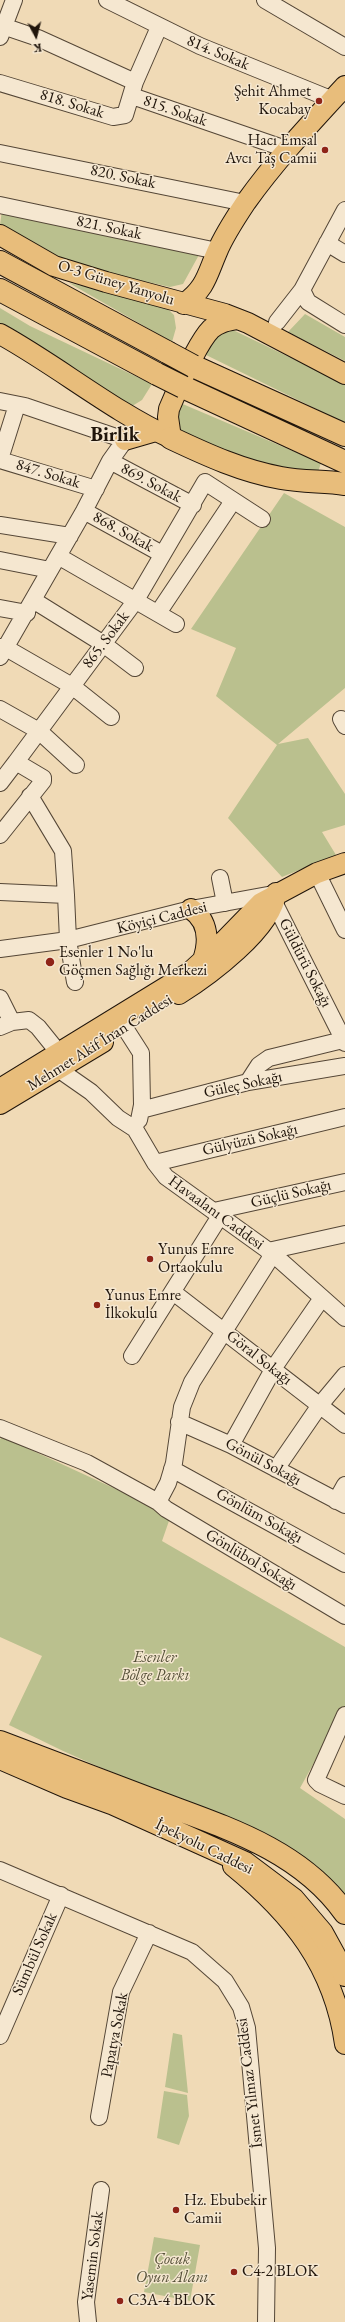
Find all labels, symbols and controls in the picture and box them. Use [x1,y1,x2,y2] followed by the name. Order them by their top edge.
[16,16,56,56] north arrow
[184,31,252,75] street label: 814. Sokak
[32,40,42,55] text: K
[234,82,311,120] place label: Şehit Ahmet Kocabay
[37,85,107,123] street label: 818. Sokak
[140,91,210,131] street label: 815. Sokak
[314,96,324,106] marker: Şehit Ahmet Kocabay
[225,131,317,169] place label: Hacı Emsal Avcı Taş Camii
[320,145,330,155] marker: Hacı Emsal Avcı Taş Camii
[89,161,157,193] street label: 820. Sokak
[75,212,143,244] street label: 821. Sokak
[55,256,177,310] street label: O-3 Güney Yanyolu
[90,424,140,448] district label: Birlik
[13,455,83,493] street label: 847. Sokak
[117,459,185,507] street label: 869. Sokak
[89,508,157,556] street label: 868. Sokak
[78,608,134,672] street label: 865. Sokak
[115,898,209,938] street label: Köyiçi Caddesi
[274,915,336,1011] street label: Güldürü Sokağı
[59,943,207,981] place label: Esenler 1 No'lu Göçmen Sağlığı Merkezi
[44,956,56,968] marker: Esenler 1 No'lu Göçmen Sağlığı Merkezi
[24,990,176,1096] street label: Mehmet Akif İnan Caddesi
[202,1067,284,1103] street label: Güleç Sokağı
[201,1120,299,1160] street label: Gülyüzü Sokağı
[164,1172,268,1254] street label: Havaalanı Caddesi
[249,1175,333,1213] street label: Güçlü Sokağı
[158,1240,234,1278] place label: Yunus Emre Ortaokulu
[145,1254,155,1264] marker: Yunus Emre Ortaokulu
[105,1286,181,1324] place label: Yunus Emre İlkokulu
[92,1300,102,1310] marker: Yunus Emre İlkokulu
[222,1326,296,1390] street label: Göral Sokağı
[222,1434,304,1490] street label: Gönül Sokağı
[212,1484,306,1548] street label: Gönlüm Sokağı
[202,1525,300,1595] street label: Gönlübol Sokağı
[121,1648,189,1686] park label: Esenler Bölge Parkı
[152,1815,256,1879] street label: İpekyolu Caddesi
[8,1910,62,1998] street label: Sümbül Sokak
[97,1991,133,2079] street label: Papatya Sokak
[232,2017,268,2149] street label: İsmet Yılmaz Caddesi
[184,2191,267,2229] place label: Hz. Ebubekir Camii
[171,2205,181,2215] marker: Hz. Ebubekir Camii
[78,2210,108,2302] street label: Yasemin Sokak
[136,2250,208,2288] park label: Çocuk Oyun Alanı
[242,2262,318,2282] place label: C4-2 BLOK
[229,2267,239,2277] marker: C4-2 BLOK
[128,2291,215,2311] place label: C3A-4 BLOK
[115,2296,125,2306] marker: C3A-4 BLOK

